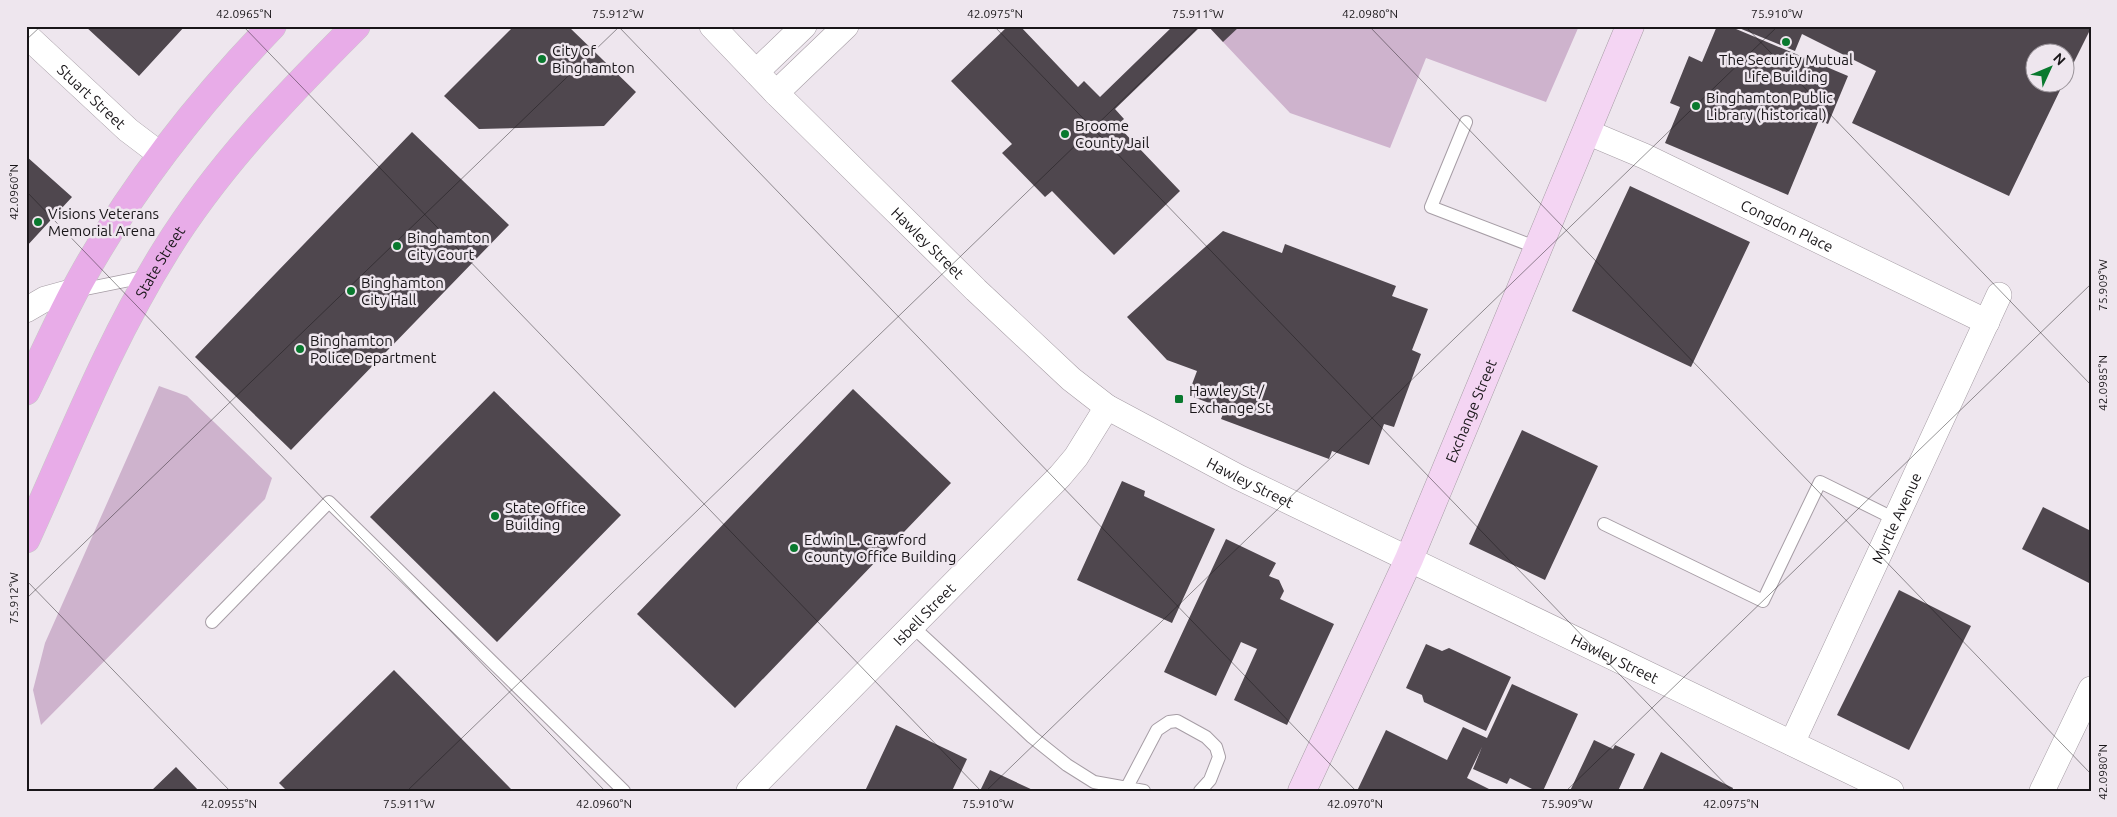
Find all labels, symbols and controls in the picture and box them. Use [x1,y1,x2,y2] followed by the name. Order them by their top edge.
[216,7,272,20] text: 42.0965°N
[592,7,644,20] text: 75.912°W
[967,7,1023,20] text: 42.0975°N
[1172,7,1224,20] text: 75.911°W
[1342,7,1398,20] text: 42.0980°N
[1751,7,1803,20] text: 75.910°W
[1780,36,1792,48] marker: The Security Mutual Life Building
[552,42,635,76] place label: City of Binghamton
[2024,42,2074,92] north arrow
[2050,50,2069,68] text: N
[1719,51,1853,85] place label: The Security Mutual Life Building
[536,53,548,65] marker: City of Binghamton
[54,60,130,132] street label: Stuart Street
[1706,89,1833,123] place label: Binghamton Public Library (historical)
[1690,100,1702,112] marker: Binghamton Public Library (historical)
[1075,117,1149,151] place label: Broome County Jail
[1059,128,1071,140] marker: Broome County Jail
[7,164,20,220] text: 42.0960°N
[1738,196,1836,255] street label: Congdon Place
[888,203,968,282] street label: Hawley Street
[48,205,159,239] place label: Visions Veterans Memorial Arena
[32,216,44,228] marker: Visions Veterans Memorial Arena
[131,222,188,301] street label: State Street
[407,229,490,263] place label: Binghamton City Court
[391,240,403,252] marker: Binghamton City Court
[2096,259,2109,311] text: 75.909°W
[361,274,444,308] place label: Binghamton City Hall
[345,285,357,297] marker: Binghamton City Hall
[310,332,437,366] place label: Binghamton Police Department
[294,343,306,355] marker: Binghamton Police Department
[2096,355,2109,411] text: 42.0985°N
[1442,357,1499,465] street label: Exchange Street
[1189,382,1271,416] place label: Hawley St / Exchange St
[1173,393,1185,405] marker: Hawley St / Exchange St
[1204,453,1296,511] street label: Hawley Street
[1868,470,1924,566] street label: Myrtle Avenue
[505,499,586,533] place label: State Office Building
[489,510,501,522] marker: State Office Building
[804,531,956,565] place label: Edwin L. Crawford County Office Building
[788,542,800,554] marker: Edwin L. Crawford County Office Building
[7,572,20,624] text: 75.912°W
[890,579,958,648] street label: Isbell Street
[1569,630,1661,686] street label: Hawley Street
[2096,744,2109,800] text: 42.0980°N
[201,797,257,810] text: 42.0955°N
[383,797,435,810] text: 75.911°W
[576,797,632,810] text: 42.0960°N
[962,797,1014,810] text: 75.910°W
[1327,797,1383,810] text: 42.0970°N
[1541,797,1593,810] text: 75.909°W
[1703,797,1759,810] text: 42.0975°N

